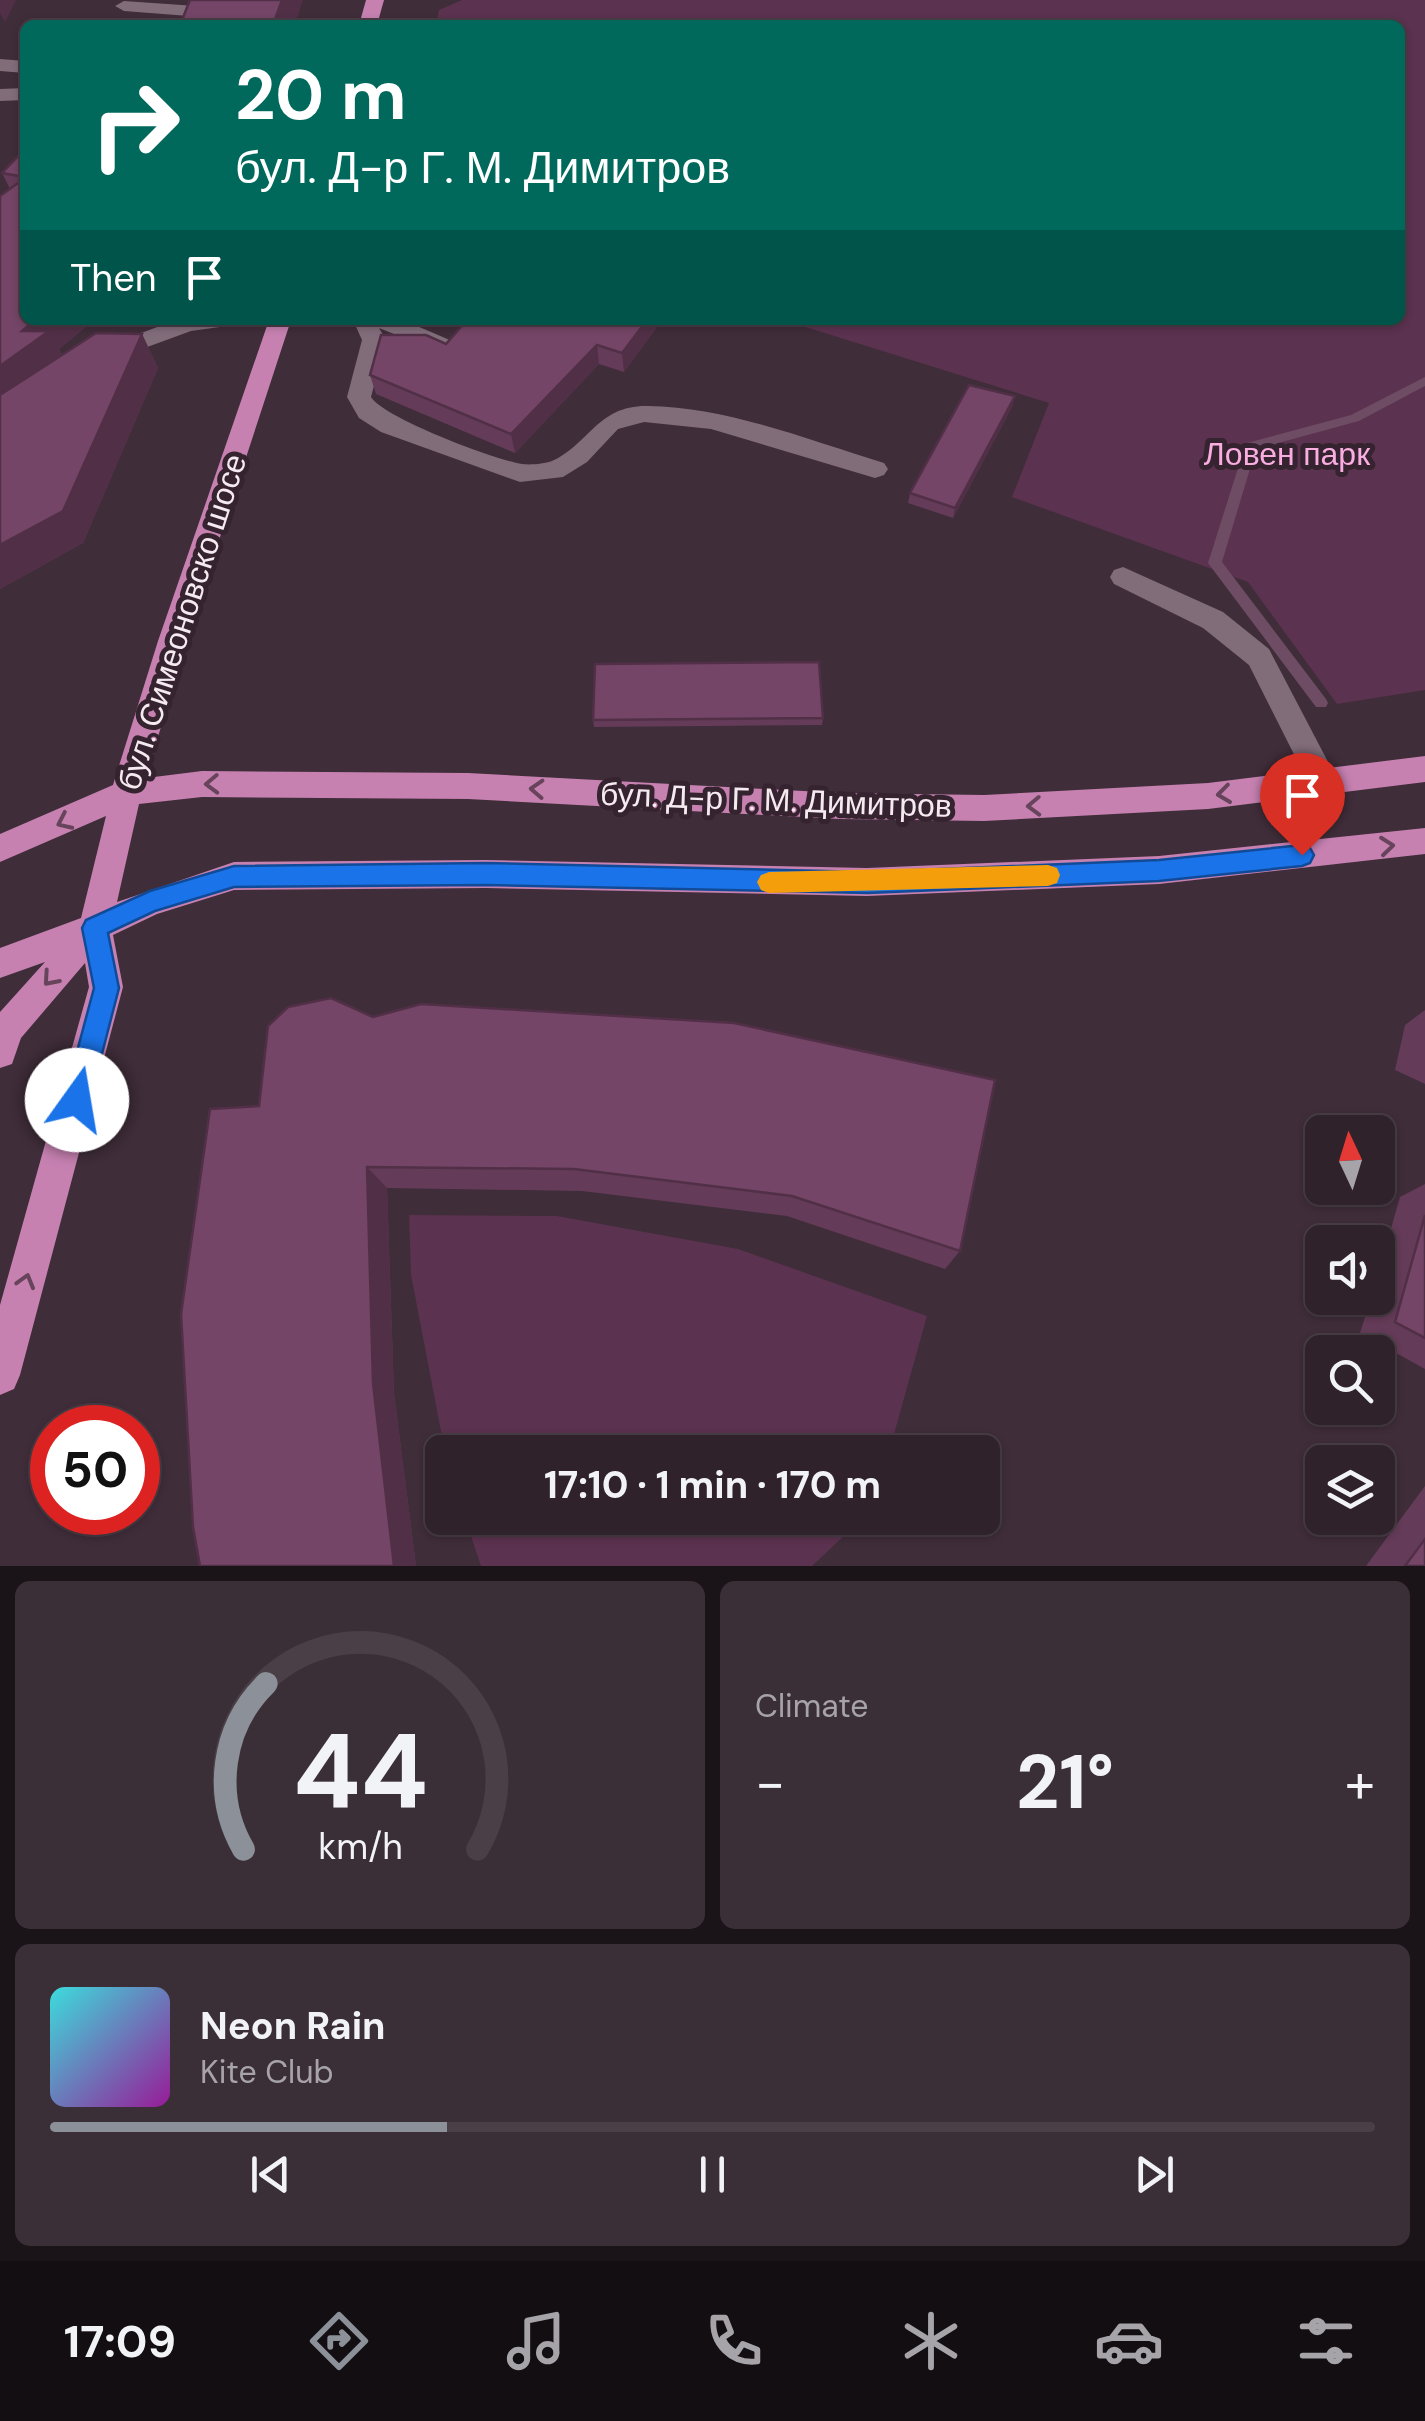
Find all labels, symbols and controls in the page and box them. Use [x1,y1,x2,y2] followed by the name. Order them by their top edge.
[235,50,407,141] text: 20 m
[70,60,200,190] icon: right
[235,138,730,197] text: бул. Д-р Г. М. Димитров
[177,250,232,305] icon: arrive
[70,253,157,303] text: Then
[1204,433,1371,475] park label: Ловен парк
[108,449,256,795] street label: бул. Симеоновско шосе
[1260,753,1345,856] pin
[1275,768,1330,823] icon: arrive
[204,773,220,794] one-way arrow
[599,773,953,827] street label: бул. Д-р Г. М. Димитров
[529,779,545,800] one-way arrow
[1216,783,1232,804] one-way arrow
[1025,796,1041,817] one-way arrow
[56,810,74,830] one-way arrow
[1379,836,1395,857] one-way arrow
[44,967,62,986] one-way arrow
[25,1048,129,1152] position arrow
[1305,1115,1395,1205] north arrow
[1305,1115,1395,1535] map controls
[1305,1225,1395,1315] button: sound
[15,1273,36,1290] one-way arrow
[1305,1335,1395,1425] button: search
[30,1405,160,1535] speed limit sign: 50
[1305,1445,1395,1535] button: layers
[544,1460,881,1510] text: 17:10 · 1 min · 170 m
[755,1685,869,1727] text: Climate
[292,1704,428,1839] text: 44
[1016,1734,1114,1831] text: 21°
[755,1747,785,1819] text: −
[1345,1747,1375,1819] text: +
[318,1824,402,1870] text: km/h
[200,2001,385,2051] text: Neon Rain
[200,2051,334,2093] text: Kite Club
[243,2147,298,2202] icon: previous
[685,2147,740,2202] icon: pause
[1127,2147,1182,2202] icon: next
[304,2306,374,2376] icon: directions
[501,2306,571,2376] icon: music
[699,2306,769,2376] icon: phone
[896,2306,966,2376] icon: climate
[1094,2306,1164,2376] icon: car
[1291,2306,1361,2376] icon: filters
[64,2312,176,2371] text: 17:09

